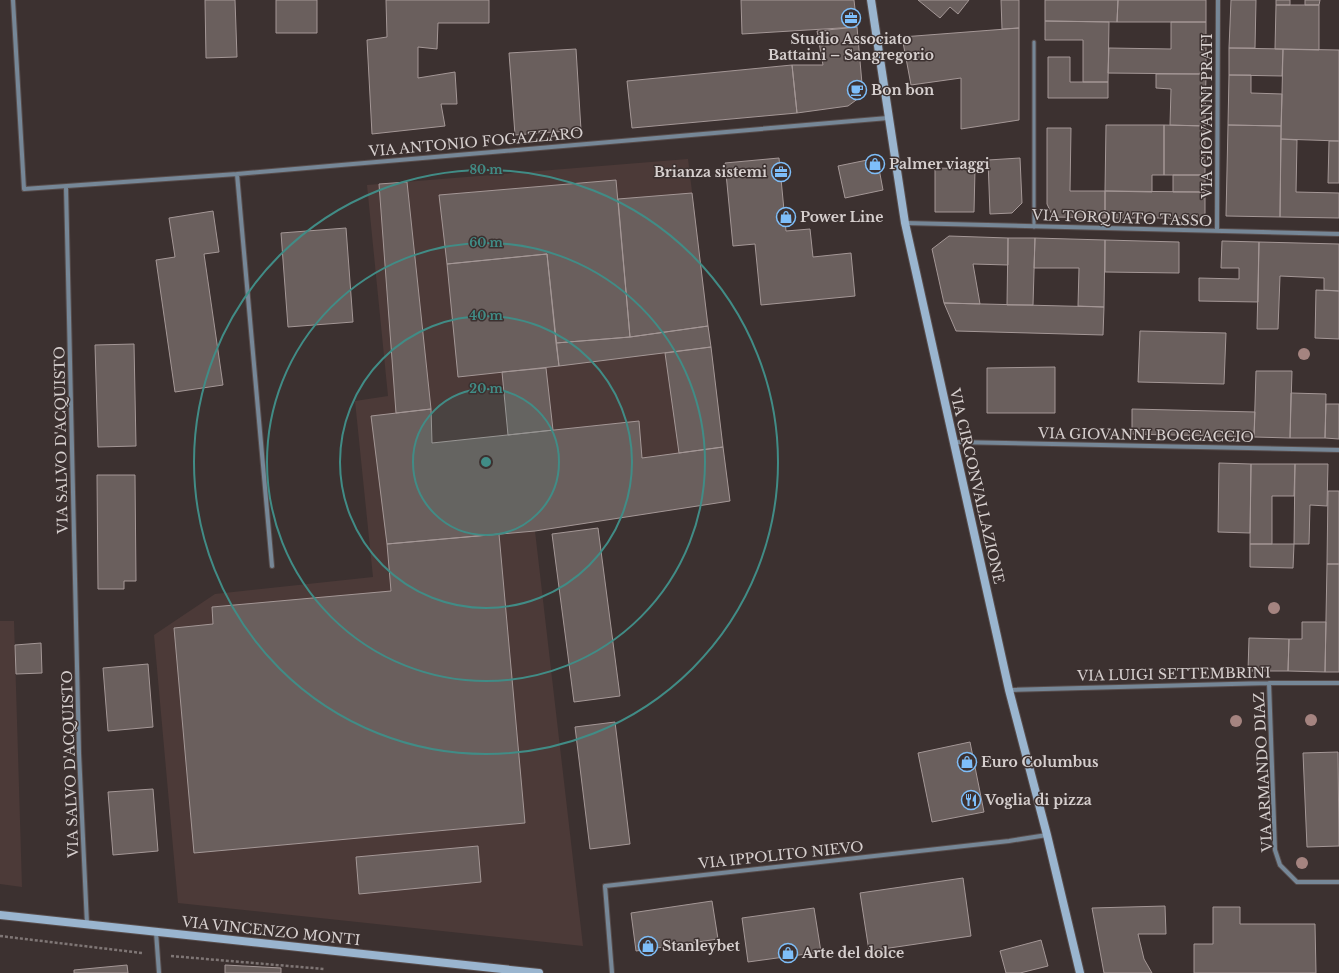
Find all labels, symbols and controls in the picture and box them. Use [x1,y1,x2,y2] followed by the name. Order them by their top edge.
[840,7,862,29] office icon: Studio Associato Battaini – Sangregorio
[768,30,934,64] place label: Studio Associato Battaini – Sangregorio
[1198,33,1216,199] street label: VIA GIOVANNI PRATI
[846,79,868,101] cafe icon: Bon bon
[871,81,934,99] place label: Bon bon
[367,124,584,160] street label: VIA ANTONIO FOGAZZARO
[864,153,886,175] shop icon: Palmer viaggi
[889,155,990,173] place label: Palmer viaggi
[770,161,792,183] office icon: Brianza sistemi
[469,162,503,177] text: 80 m
[654,163,767,181] place label: Brianza sistemi
[775,206,797,228] shop icon: Power Line
[1031,206,1212,230] street label: VIA TORQUATO TASSO
[800,208,883,226] place label: Power Line
[469,235,504,250] text: 60 m
[469,308,503,323] text: 40 m
[50,346,72,535] street label: VIA SALVO D'ACQUISTO
[469,381,503,396] text: 20 m
[946,386,1008,585] street label: VIA CIRCONVALLAZIONE
[1037,424,1254,446] street label: VIA GIOVANNI BOCCACCIO
[479,455,493,469] centre of rings
[1076,663,1271,685] street label: VIA LUIGI SETTEMBRINI
[58,670,82,859] street label: VIA SALVO D'ACQUISTO
[1250,691,1276,853] street label: VIA ARMANDO DIAZ
[956,751,978,773] shop icon: Euro Columbus
[981,753,1099,771] place label: Euro Columbus
[960,789,982,811] restaurant icon: Voglia di pizza
[984,791,1092,809] place label: Voglia di pizza
[697,837,864,873] street label: VIA IPPOLITO NIEVO
[180,913,361,949] street label: VIA VINCENZO MONTI
[637,935,659,957] shop icon: Stanleybet
[662,937,740,955] place label: Stanleybet
[777,942,799,964] shop icon: Arte del dolce
[801,944,904,962] place label: Arte del dolce

